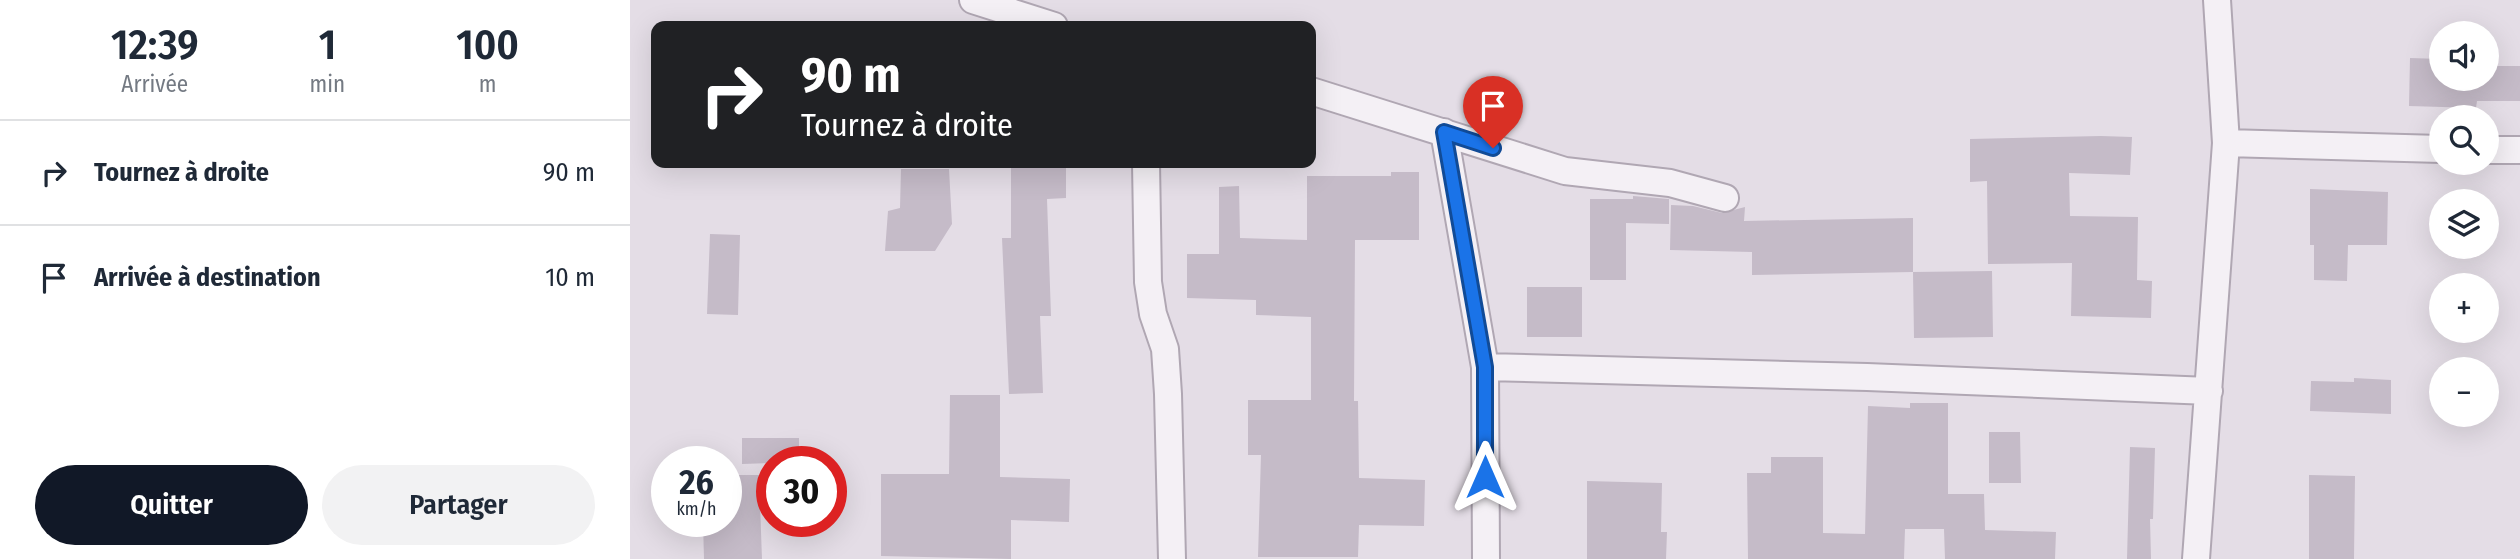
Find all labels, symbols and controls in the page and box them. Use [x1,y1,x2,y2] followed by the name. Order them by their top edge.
[111,20,199,70] text: 12:39
[319,20,336,70] text: 1
[456,20,519,70] text: 100
[2429,21,2499,427] map controls
[2429,21,2499,91] button: sound
[801,46,901,105] text: 90 m
[686,49,777,140] icon: right
[121,70,188,98] text: Arrivée
[310,70,345,98] text: min
[479,70,496,98] text: m
[1463,76,1523,148] pin
[1474,87,1512,125] icon: arrive
[2429,105,2499,175] button: search
[801,106,1013,144] text: Tournez à droite
[35,154,73,192] icon: right
[94,157,269,188] text: Tournez à droite
[543,157,595,188] text: 90 m
[2429,189,2499,259] button: layers
[35,259,73,297] icon: arrive
[94,262,321,293] text: Arrivée à destination
[545,262,595,293] text: 10 m
[2429,273,2499,343] button: +
[2429,357,2499,427] button: −
[1448,440,1522,514] position arrow
[756,446,847,537] speed limit sign: 30
[679,461,714,503] text: 26
[35,465,308,545] button: Quitter
[322,465,595,545] button: Partager
[676,498,717,520] text: km/h

